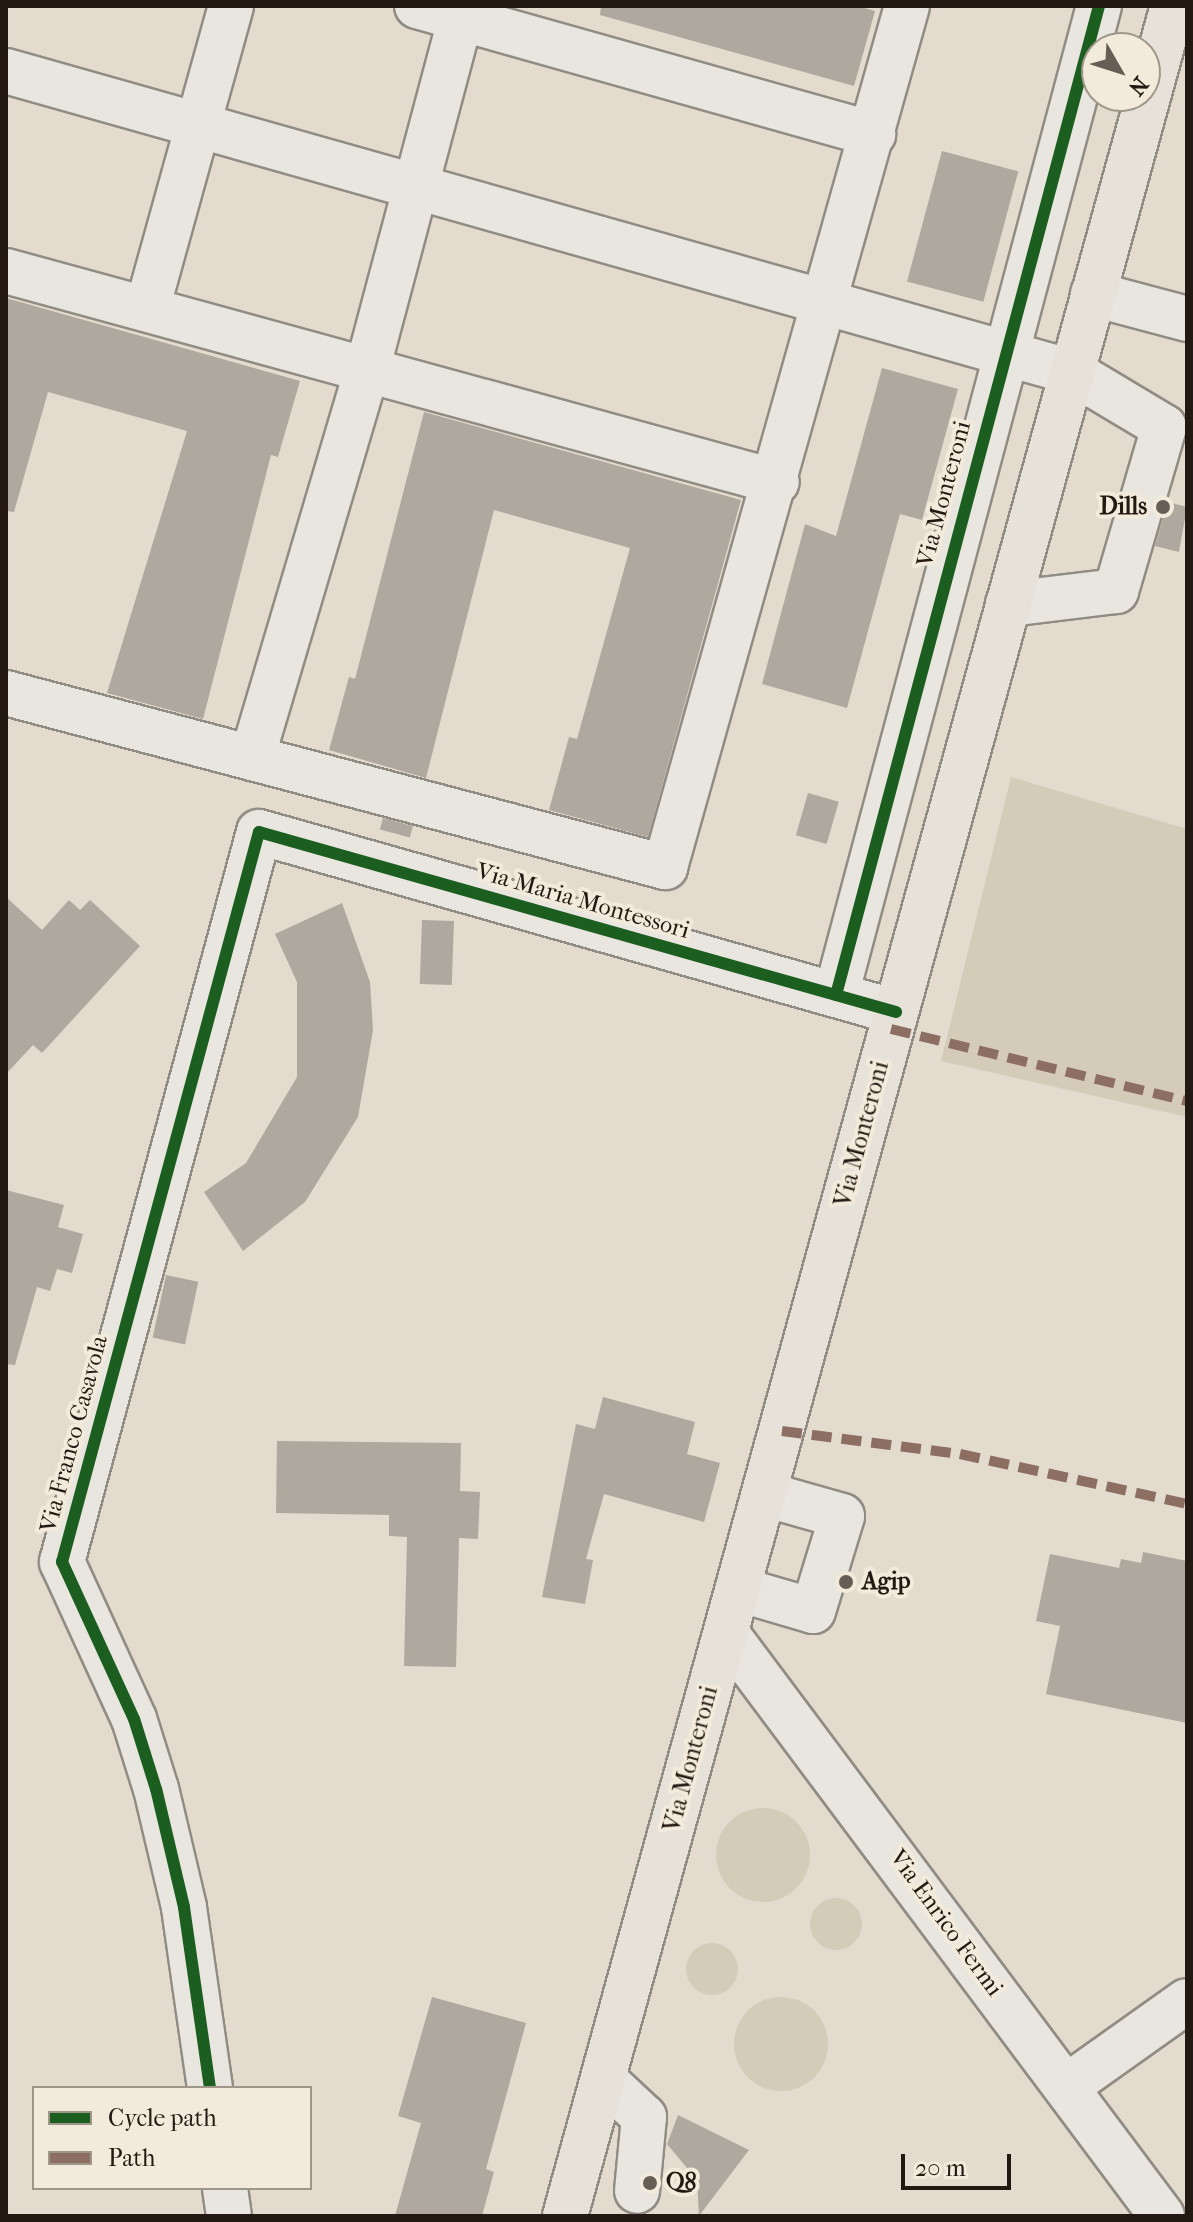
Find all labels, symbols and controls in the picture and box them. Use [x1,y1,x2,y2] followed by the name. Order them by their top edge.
[1081,32,1161,112] north arrow
[1123,71,1153,101] text: N
[911,418,977,570] street label: Via Monteroni
[1099,493,1147,521] place label: Dills
[1154,498,1172,516] marker: Dills
[473,857,693,945] street label: Via Maria Montessori
[829,1058,895,1210] street label: Via Monteroni
[34,1332,114,1536] street label: Via Franco Casavola
[862,1568,911,1596] place label: Agip
[837,1573,855,1591] marker: Agip
[658,1683,724,1835] street label: Via Monteroni
[883,1844,1009,2002] street label: Via Enrico Fermi
[32,2086,312,2190] legend
[108,2104,217,2132] text: Cycle path
[905,2138,1015,2188] scale bar
[108,2144,155,2172] text: Path
[915,2154,966,2182] text: 20 m
[666,2169,697,2197] place label: Q8
[641,2174,659,2192] marker: Q8

